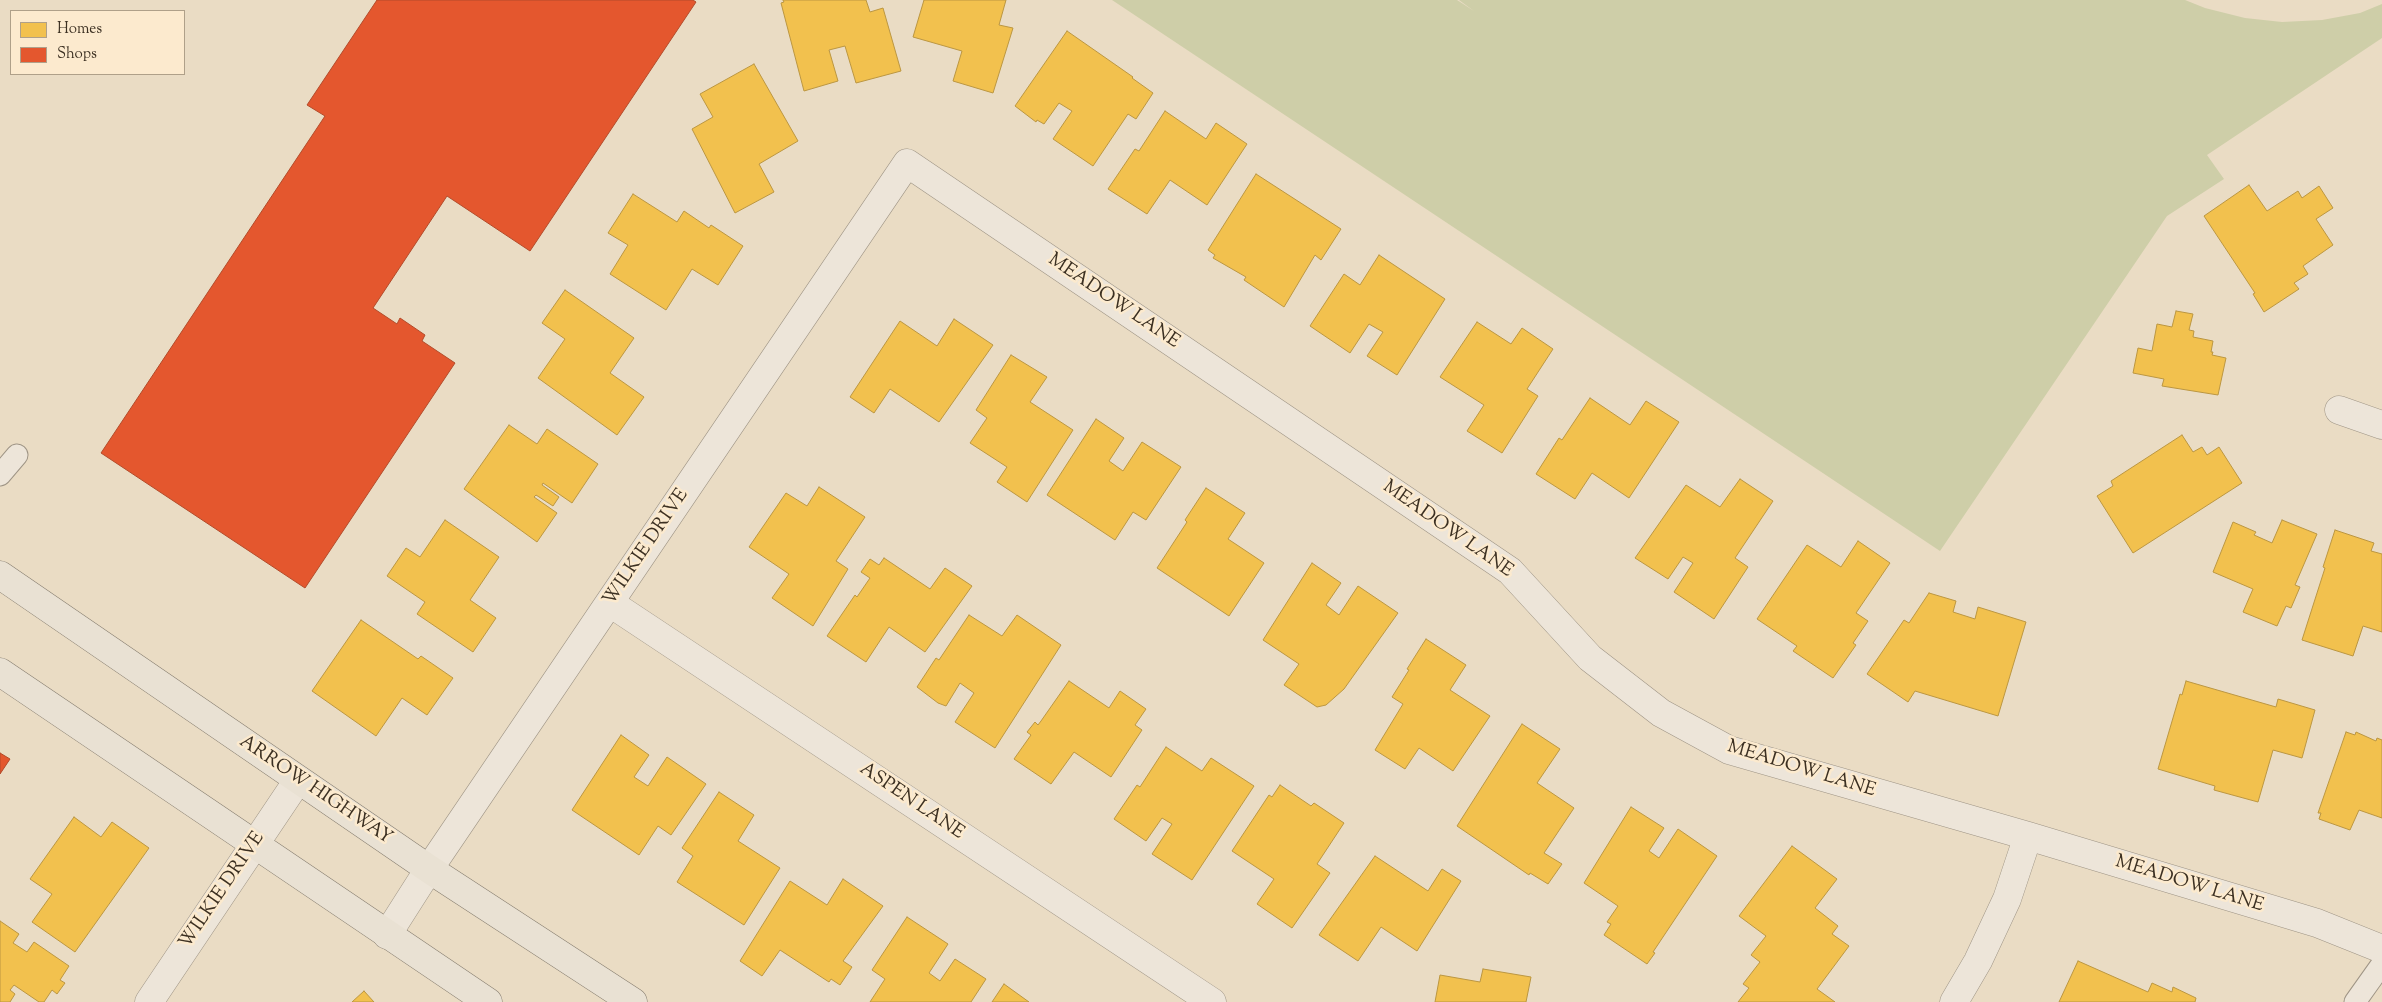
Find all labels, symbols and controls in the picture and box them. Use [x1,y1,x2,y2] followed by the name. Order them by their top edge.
[10,10,185,75] legend
[57,19,102,40] text: Homes
[57,44,97,65] text: Shops
[1043,250,1183,354] street label: MEADOW LANE
[1377,477,1517,583] street label: MEADOW LANE
[600,485,694,611] street label: WILKIE DRIVE
[234,731,396,851] street label: ARROW HIGHWAY
[1724,737,1878,803] street label: MEADOW LANE
[854,759,968,845] street label: ASPEN LANE
[176,828,270,954] street label: WILKIE DRIVE
[2112,852,2266,918] street label: MEADOW LANE

